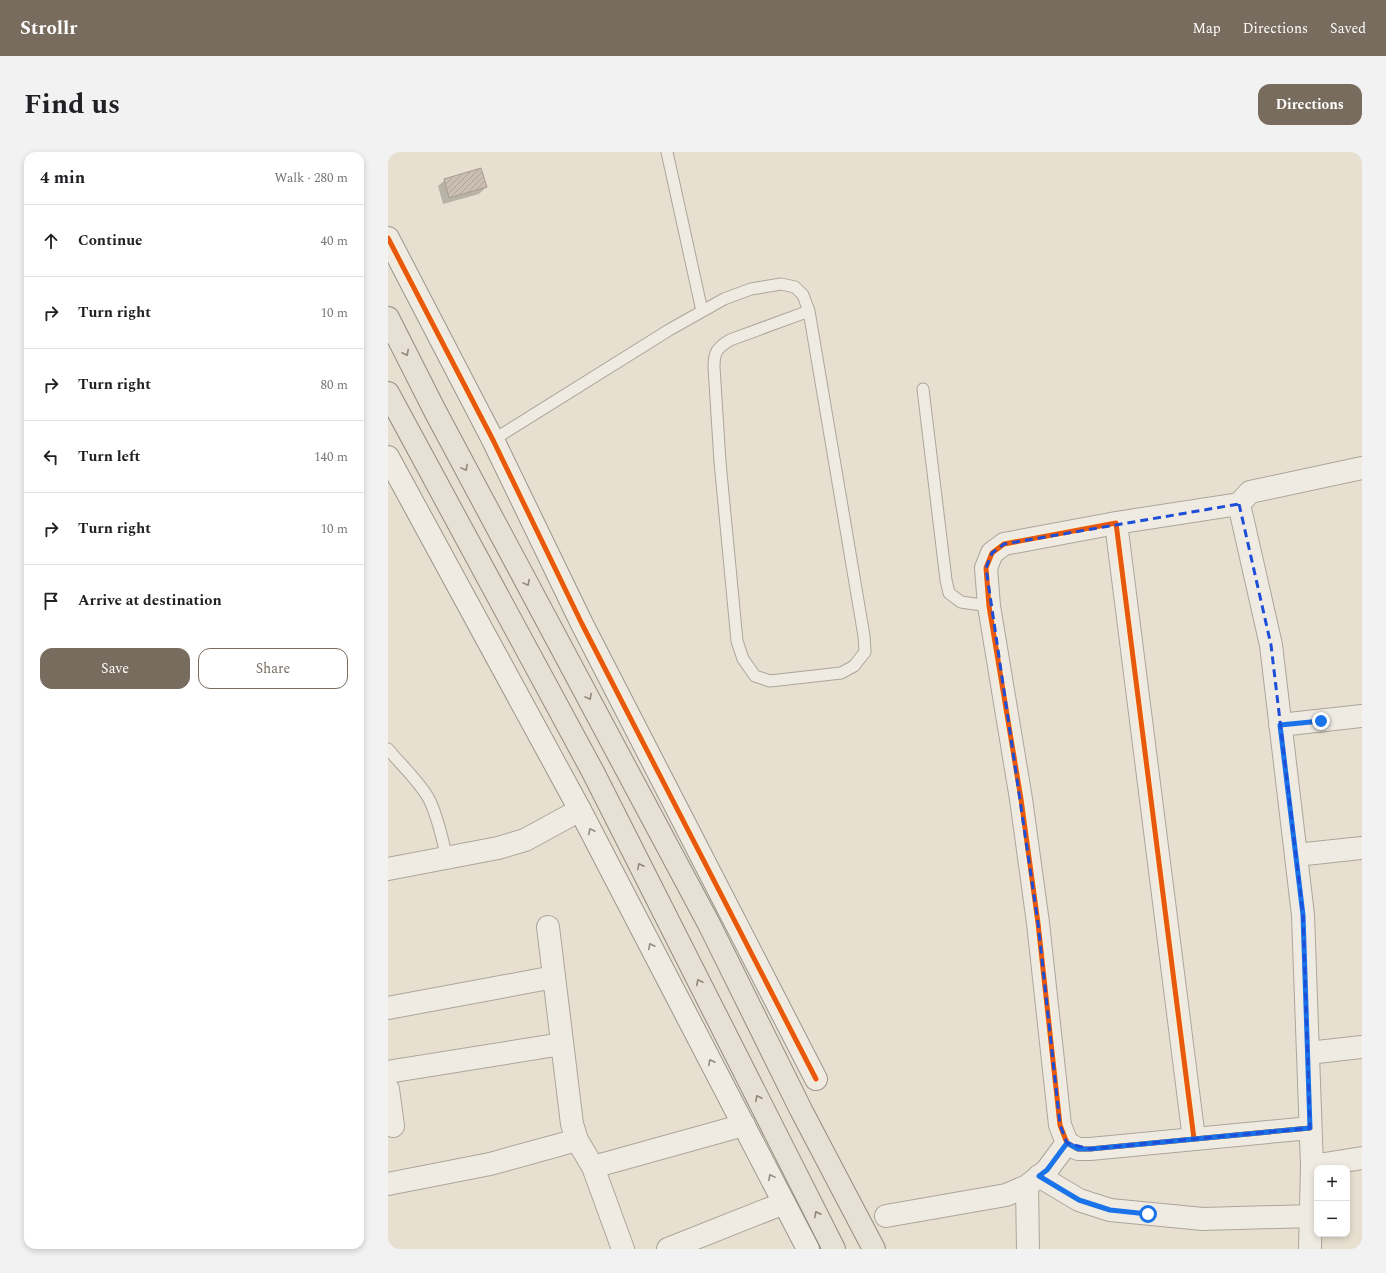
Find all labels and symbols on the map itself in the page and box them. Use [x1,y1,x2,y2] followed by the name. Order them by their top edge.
[401,349,408,356] one-way arrow
[461,464,468,471] one-way arrow
[522,579,530,586] one-way arrow
[584,693,591,700] one-way arrow
[1312,712,1330,730] route end
[588,828,596,835] one-way arrow
[638,863,645,871] one-way arrow
[648,943,656,951] one-way arrow
[696,979,704,987] one-way arrow
[708,1059,716,1066] one-way arrow
[755,1095,763,1103] one-way arrow
[768,1174,776,1181] one-way arrow
[1139,1205,1157,1223] route start
[814,1211,822,1218] one-way arrow

